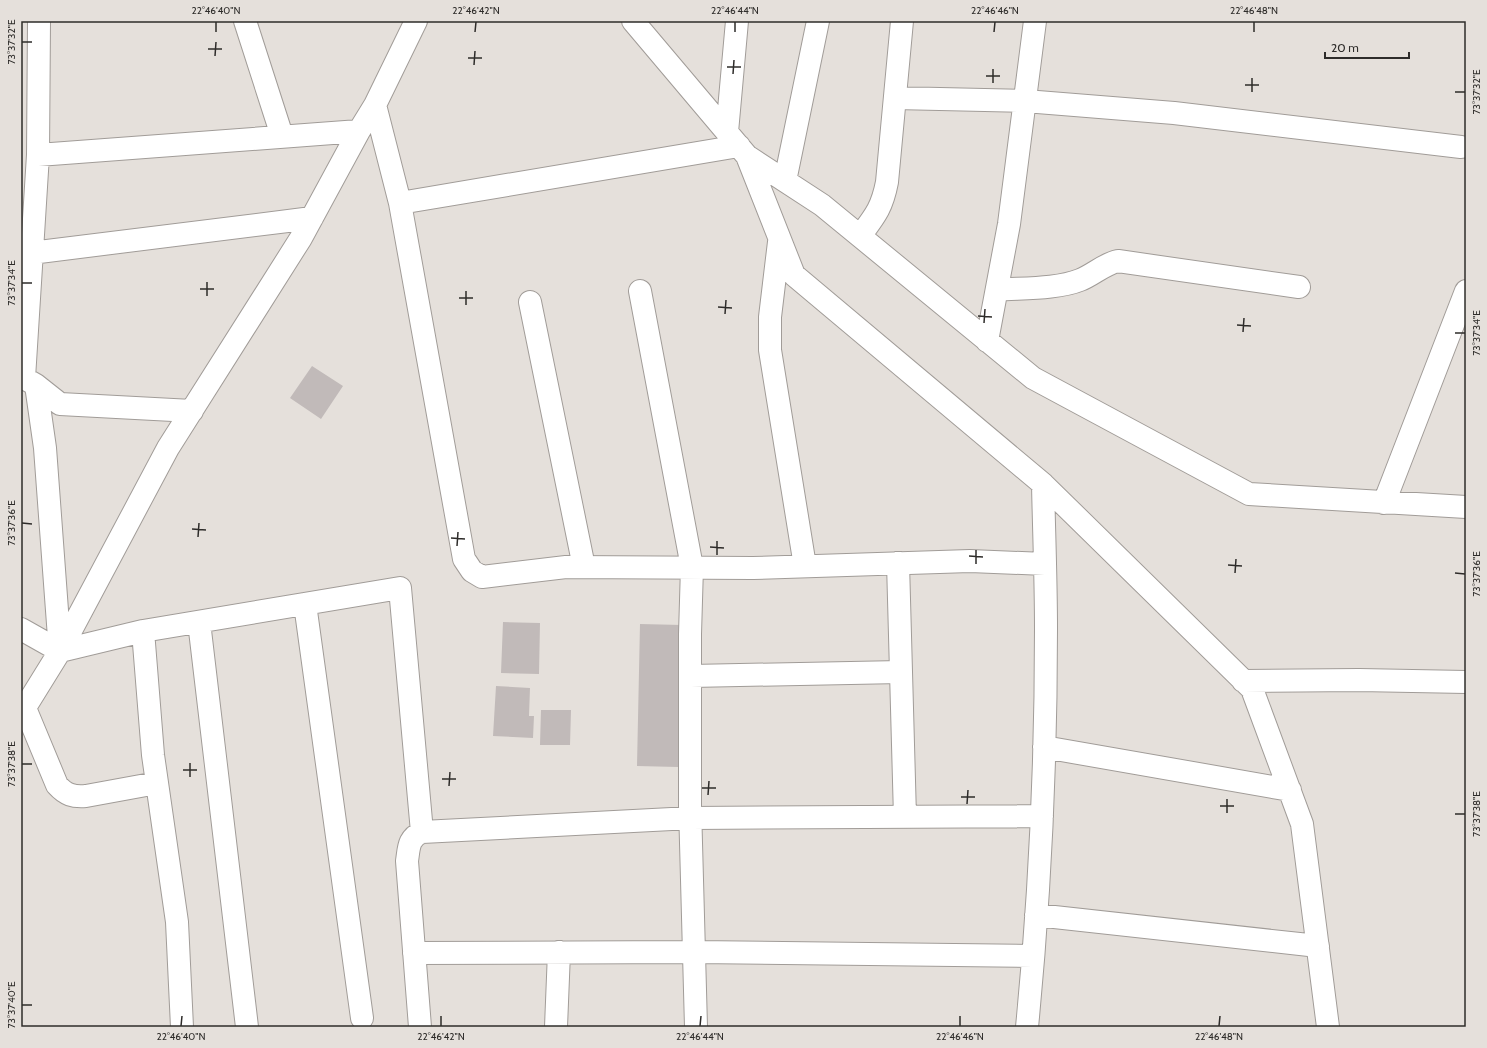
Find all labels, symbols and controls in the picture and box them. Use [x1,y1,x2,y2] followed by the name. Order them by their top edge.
[191,4,241,17] text: 22°46'40"N
[452,4,500,17] text: 22°46'42"N
[711,4,759,17] text: 22°46'44"N
[971,4,1019,17] text: 22°46'46"N
[1230,4,1278,17] text: 22°46'48"N
[5,19,18,64] text: 73°37'32"E
[1325,34,1409,60] scale bar
[1331,40,1359,55] text: 20 m
[1470,69,1483,114] text: 73°37'32"E
[5,260,18,306] text: 73°37'34"E
[1470,310,1483,356] text: 73°37'34"E
[5,500,18,546] text: 73°37'36"E
[1470,551,1483,597] text: 73°37'36"E
[5,741,18,787] text: 73°37'38"E
[1470,791,1483,837] text: 73°37'38"E
[5,981,18,1028] text: 73°37'40"E
[156,1030,206,1043] text: 22°46'40"N
[417,1030,465,1043] text: 22°46'42"N
[676,1030,724,1043] text: 22°46'44"N
[936,1030,984,1043] text: 22°46'46"N
[1195,1030,1243,1043] text: 22°46'48"N

